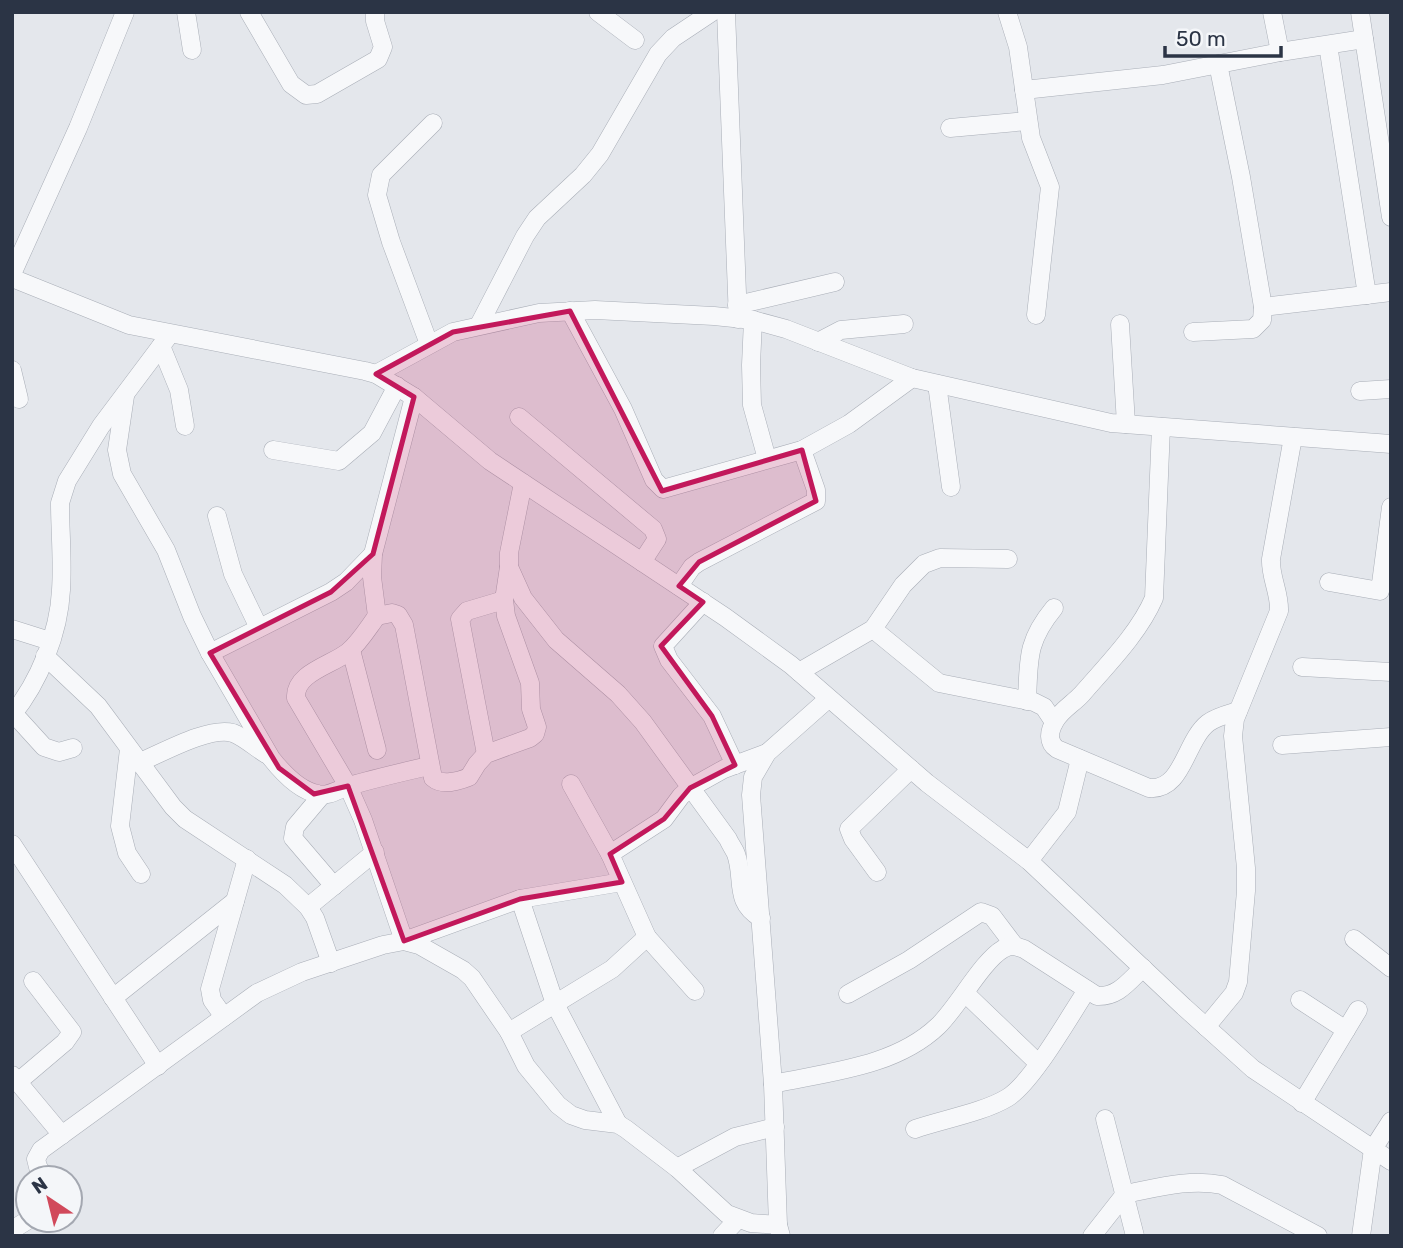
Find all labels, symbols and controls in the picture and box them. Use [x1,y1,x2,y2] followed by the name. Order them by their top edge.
[1165,14,1280,58] scale bar
[1176,26,1226,51] text: 50 m
[14,1164,84,1234] north arrow
[27,1172,52,1199] text: N

